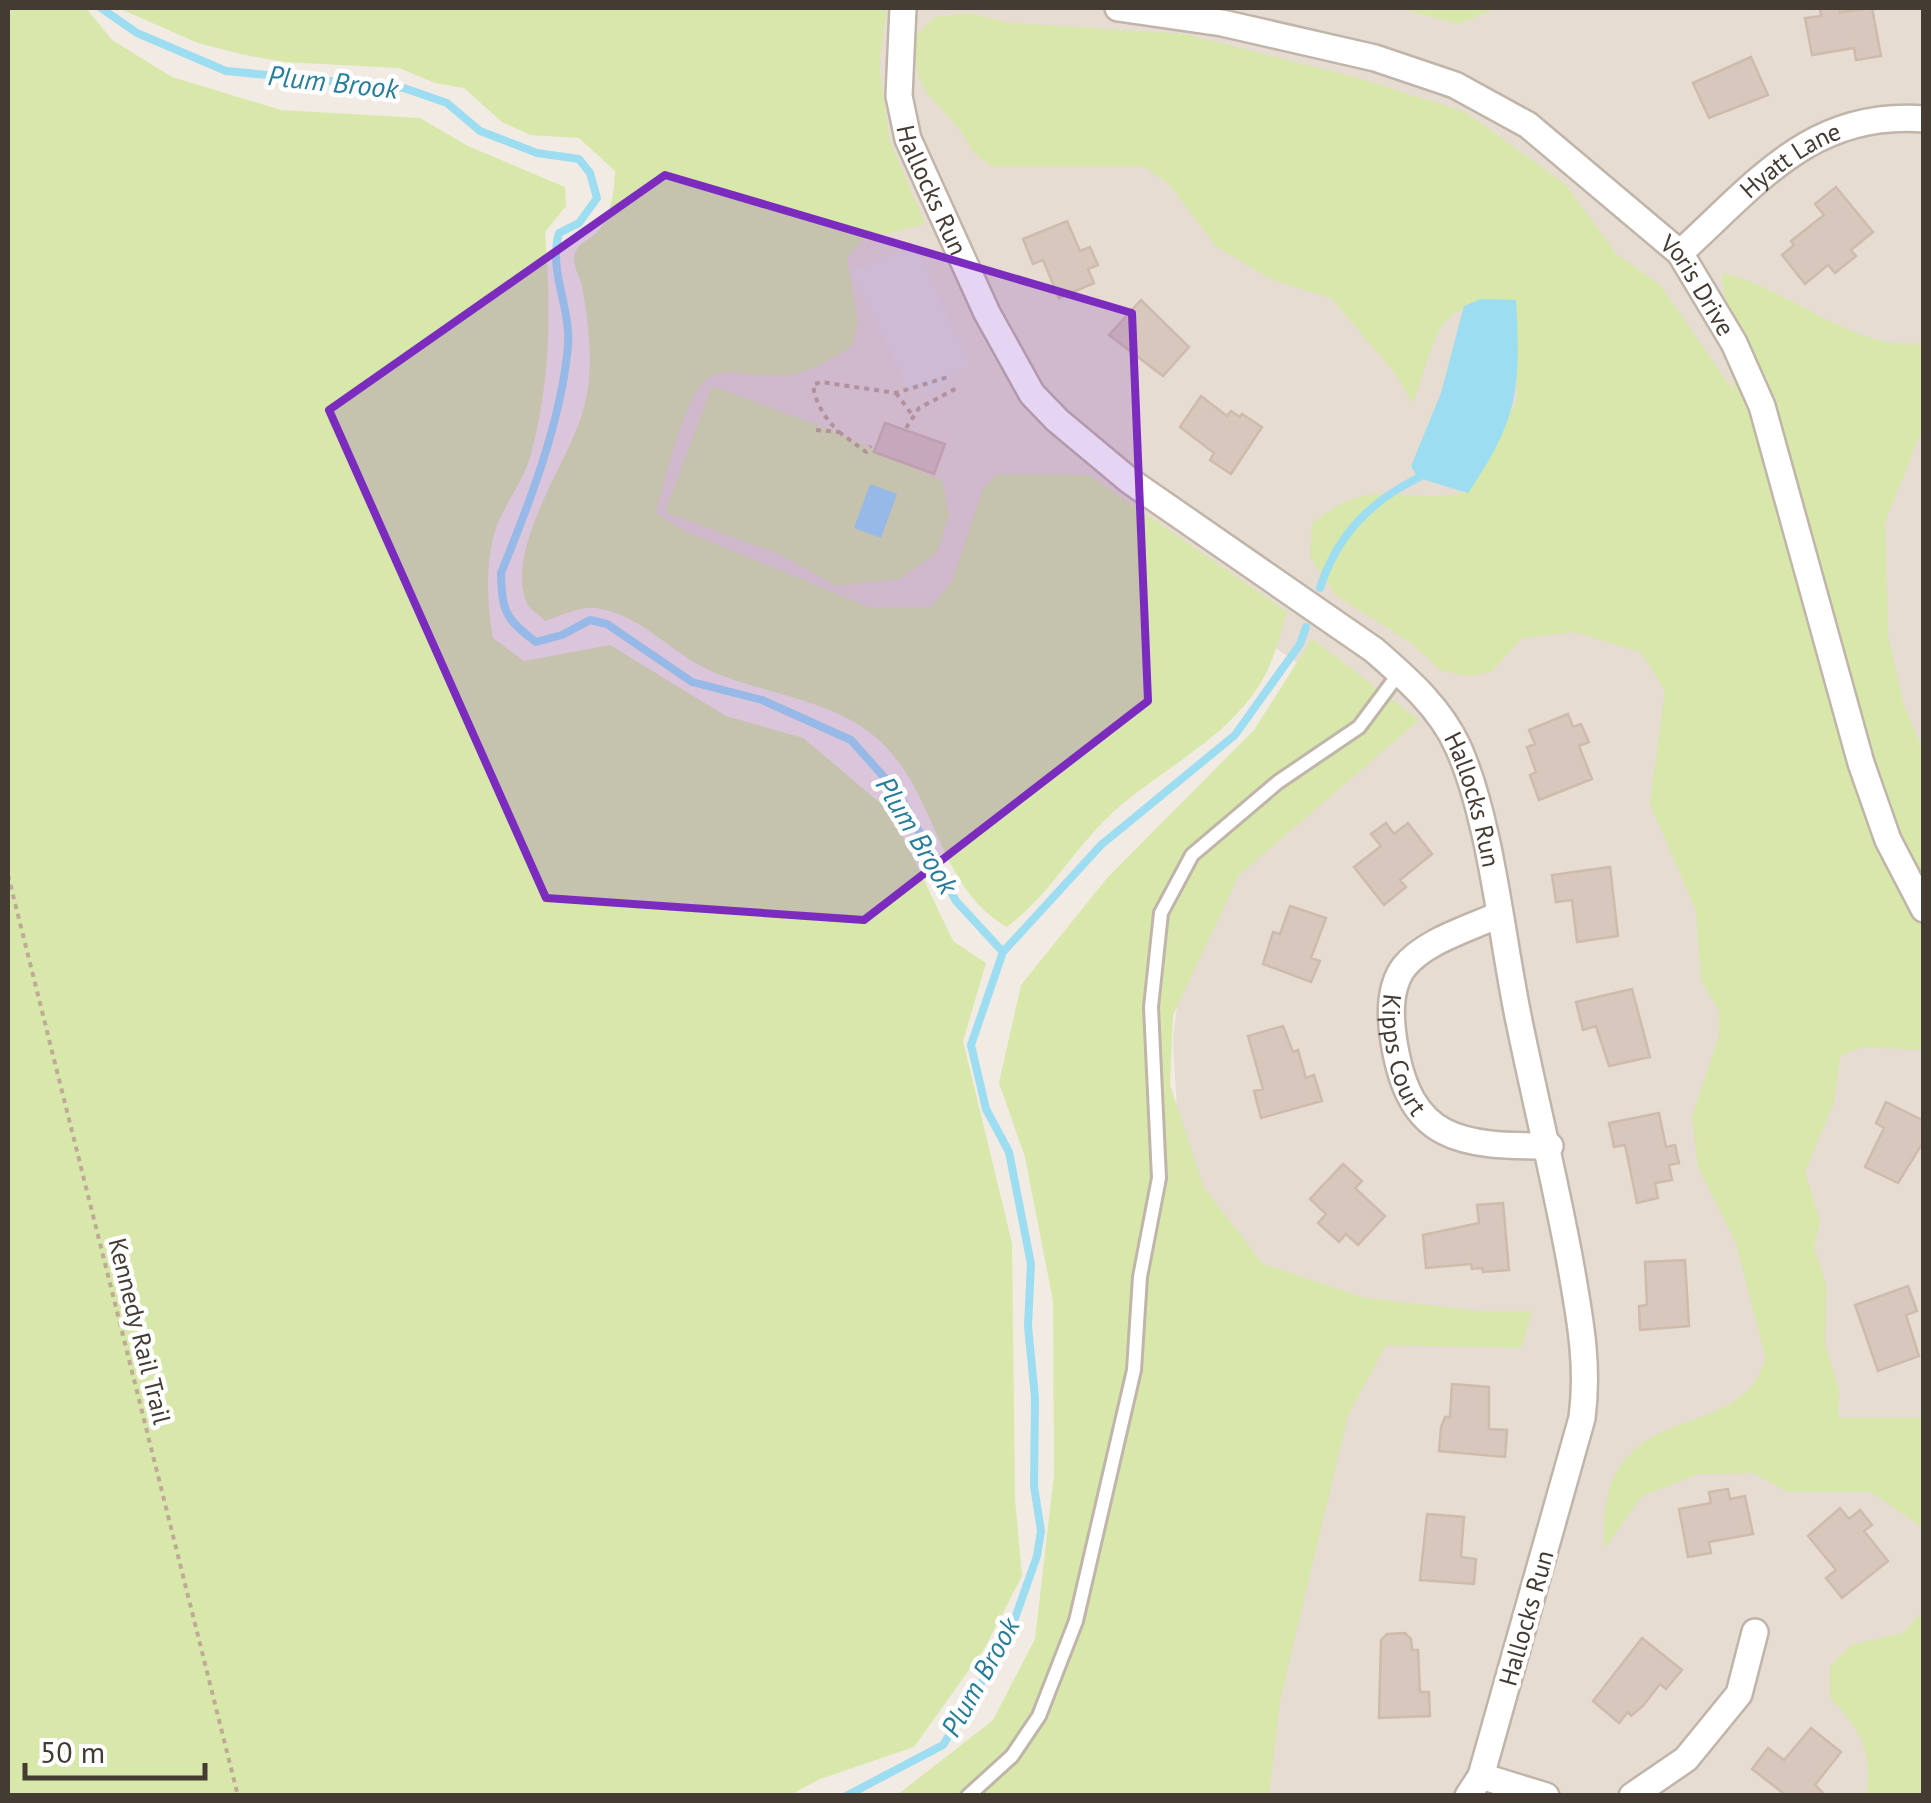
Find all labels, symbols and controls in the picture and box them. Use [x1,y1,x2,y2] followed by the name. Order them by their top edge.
[266,56,401,107] water label: Plum Brook
[1733,115,1845,205] street label: Hyatt Lane
[890,122,975,260] street label: Hallocks Run
[1653,227,1742,342] street label: Voris Drive
[1437,726,1508,870] street label: Hallocks Run
[868,769,968,902] water label: Plum Brook
[1375,992,1434,1122] street label: Kipps Court
[101,1235,179,1428] street label: Kennedy Rail Trail
[1491,1547,1561,1689] street label: Hallocks Run
[932,1609,1028,1743] water label: Plum Brook
[25,1718,205,1780] scale bar
[40,1732,105,1771] text: 50 m

